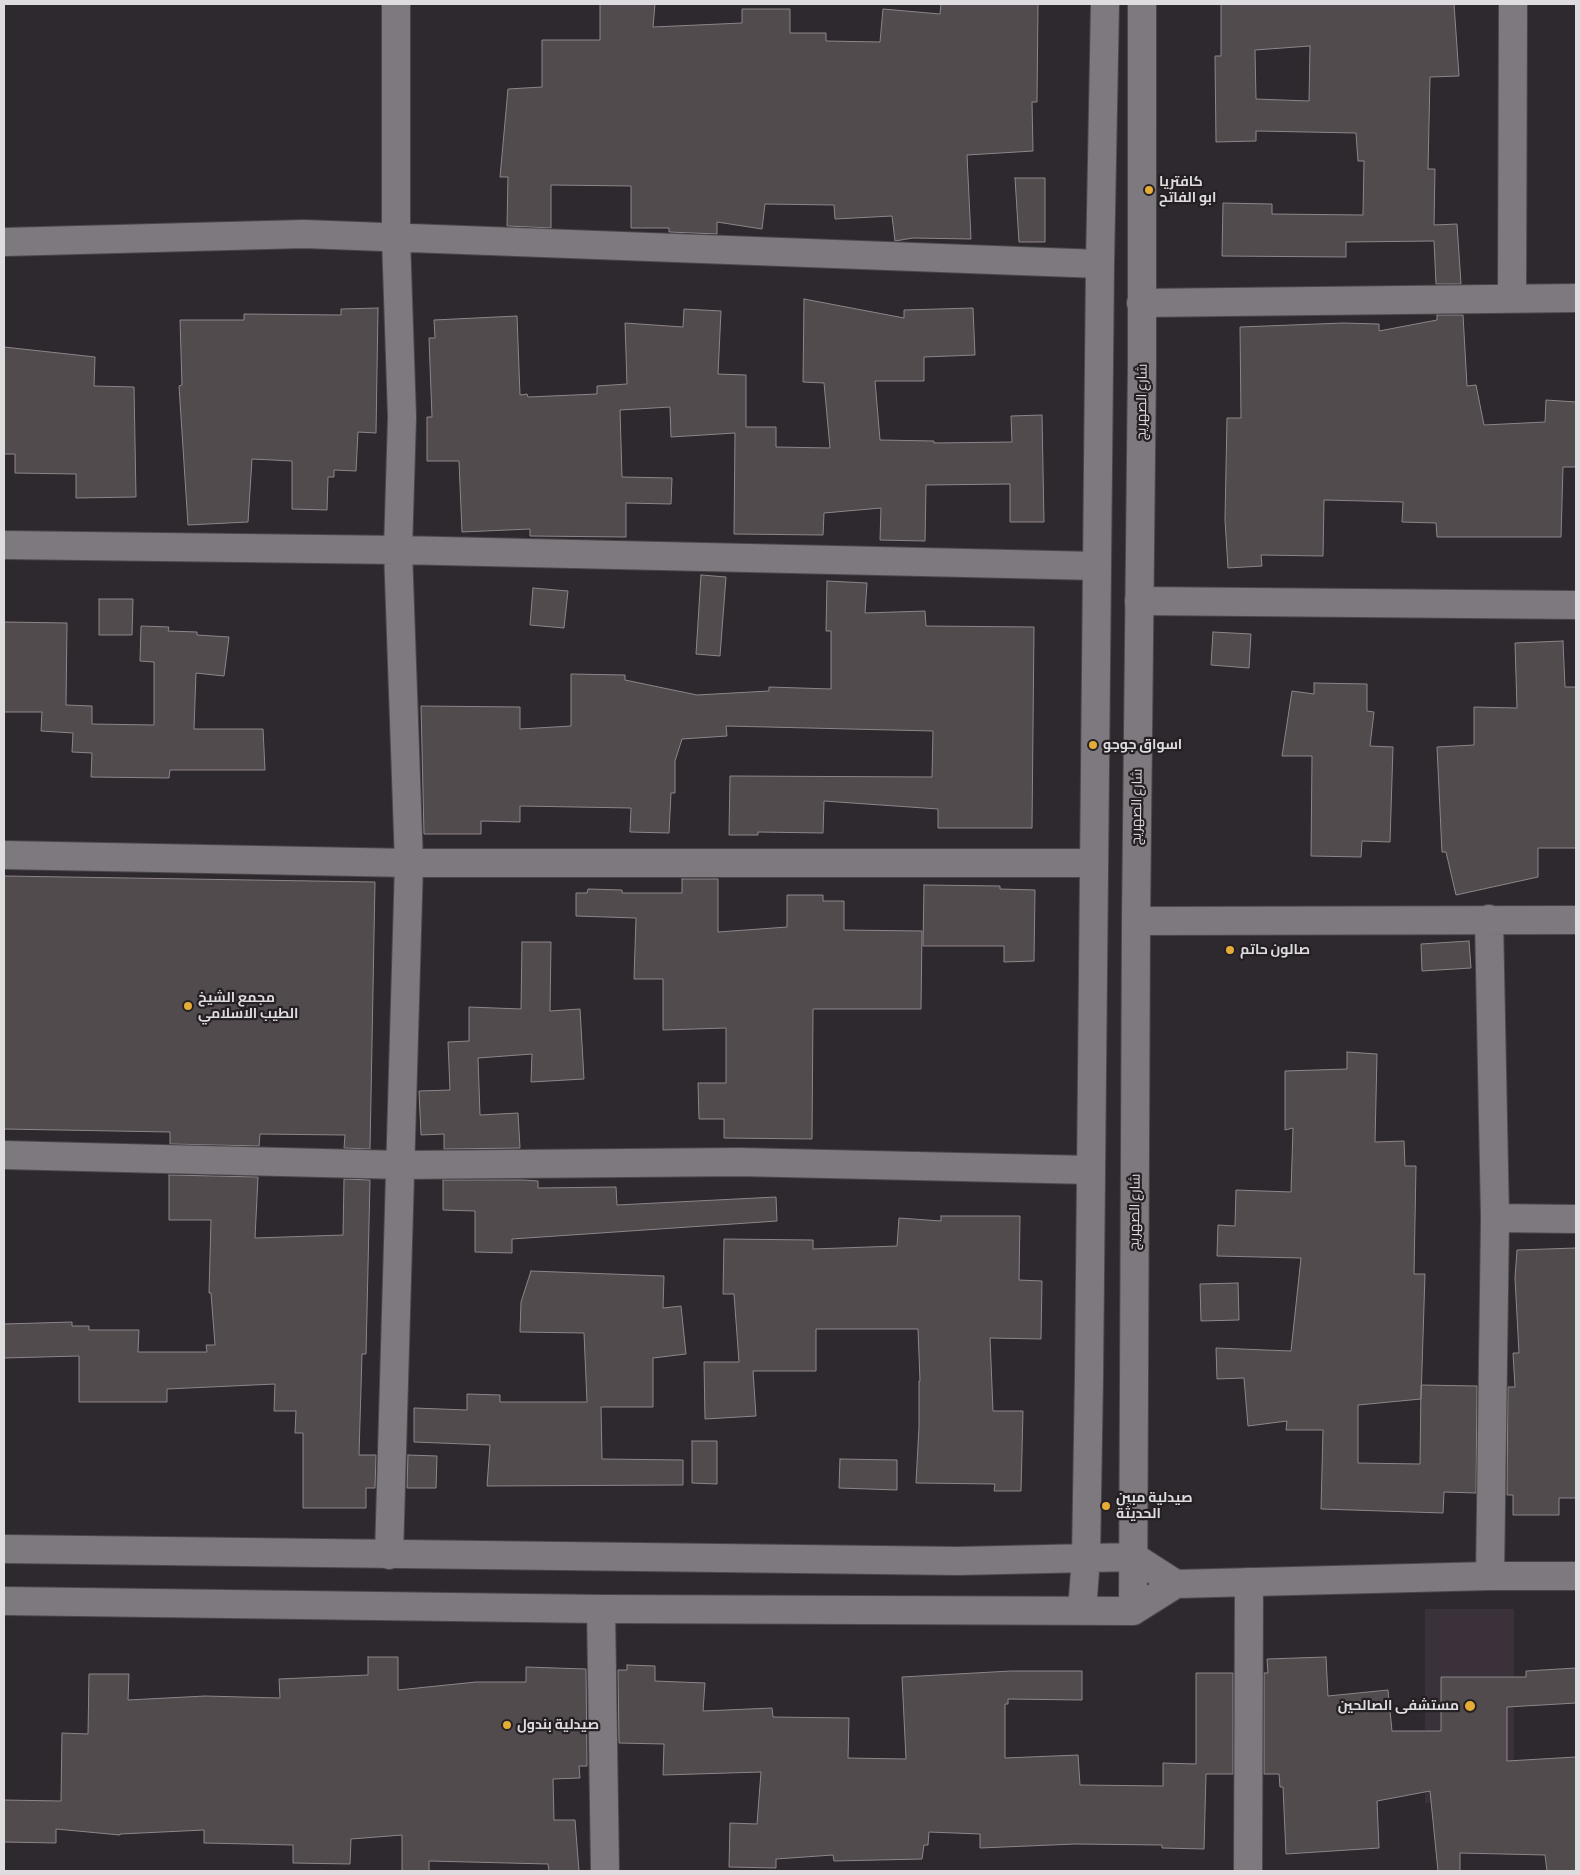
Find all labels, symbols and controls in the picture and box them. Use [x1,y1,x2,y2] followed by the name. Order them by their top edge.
[1159,174,1216,206] place label: كافتريا ابو الفاتح
[1143,184,1155,196] marker: كافتريا ابو الفاتح
[1133,364,1151,440] street label: شارع الصهريج
[1103,737,1182,753] place label: اسواق جوجو
[1087,739,1099,751] marker: اسواق جوجو
[1128,769,1146,845] street label: شارع الصهريج
[1240,942,1310,958] place label: صالون حاتم
[1224,944,1236,956] marker: صالون حاتم
[198,990,298,1022] place label: مجمع الشيخ الطيب الاسلامي
[182,1000,194,1012] marker: مجمع الشيخ الطيب الاسلامي
[1126,1174,1144,1250] street label: شارع الصهريج
[1116,1490,1193,1522] place label: صيدلية مبين الحديثة
[1100,1500,1112,1512] marker: صيدلية مبين الحديثة
[1338,1698,1459,1714] place label: مستشفى الصالحين
[1463,1699,1477,1713] marker: مستشفى الصالحين
[517,1717,599,1733] place label: صيدلية بندول
[501,1719,513,1731] marker: صيدلية بندول

